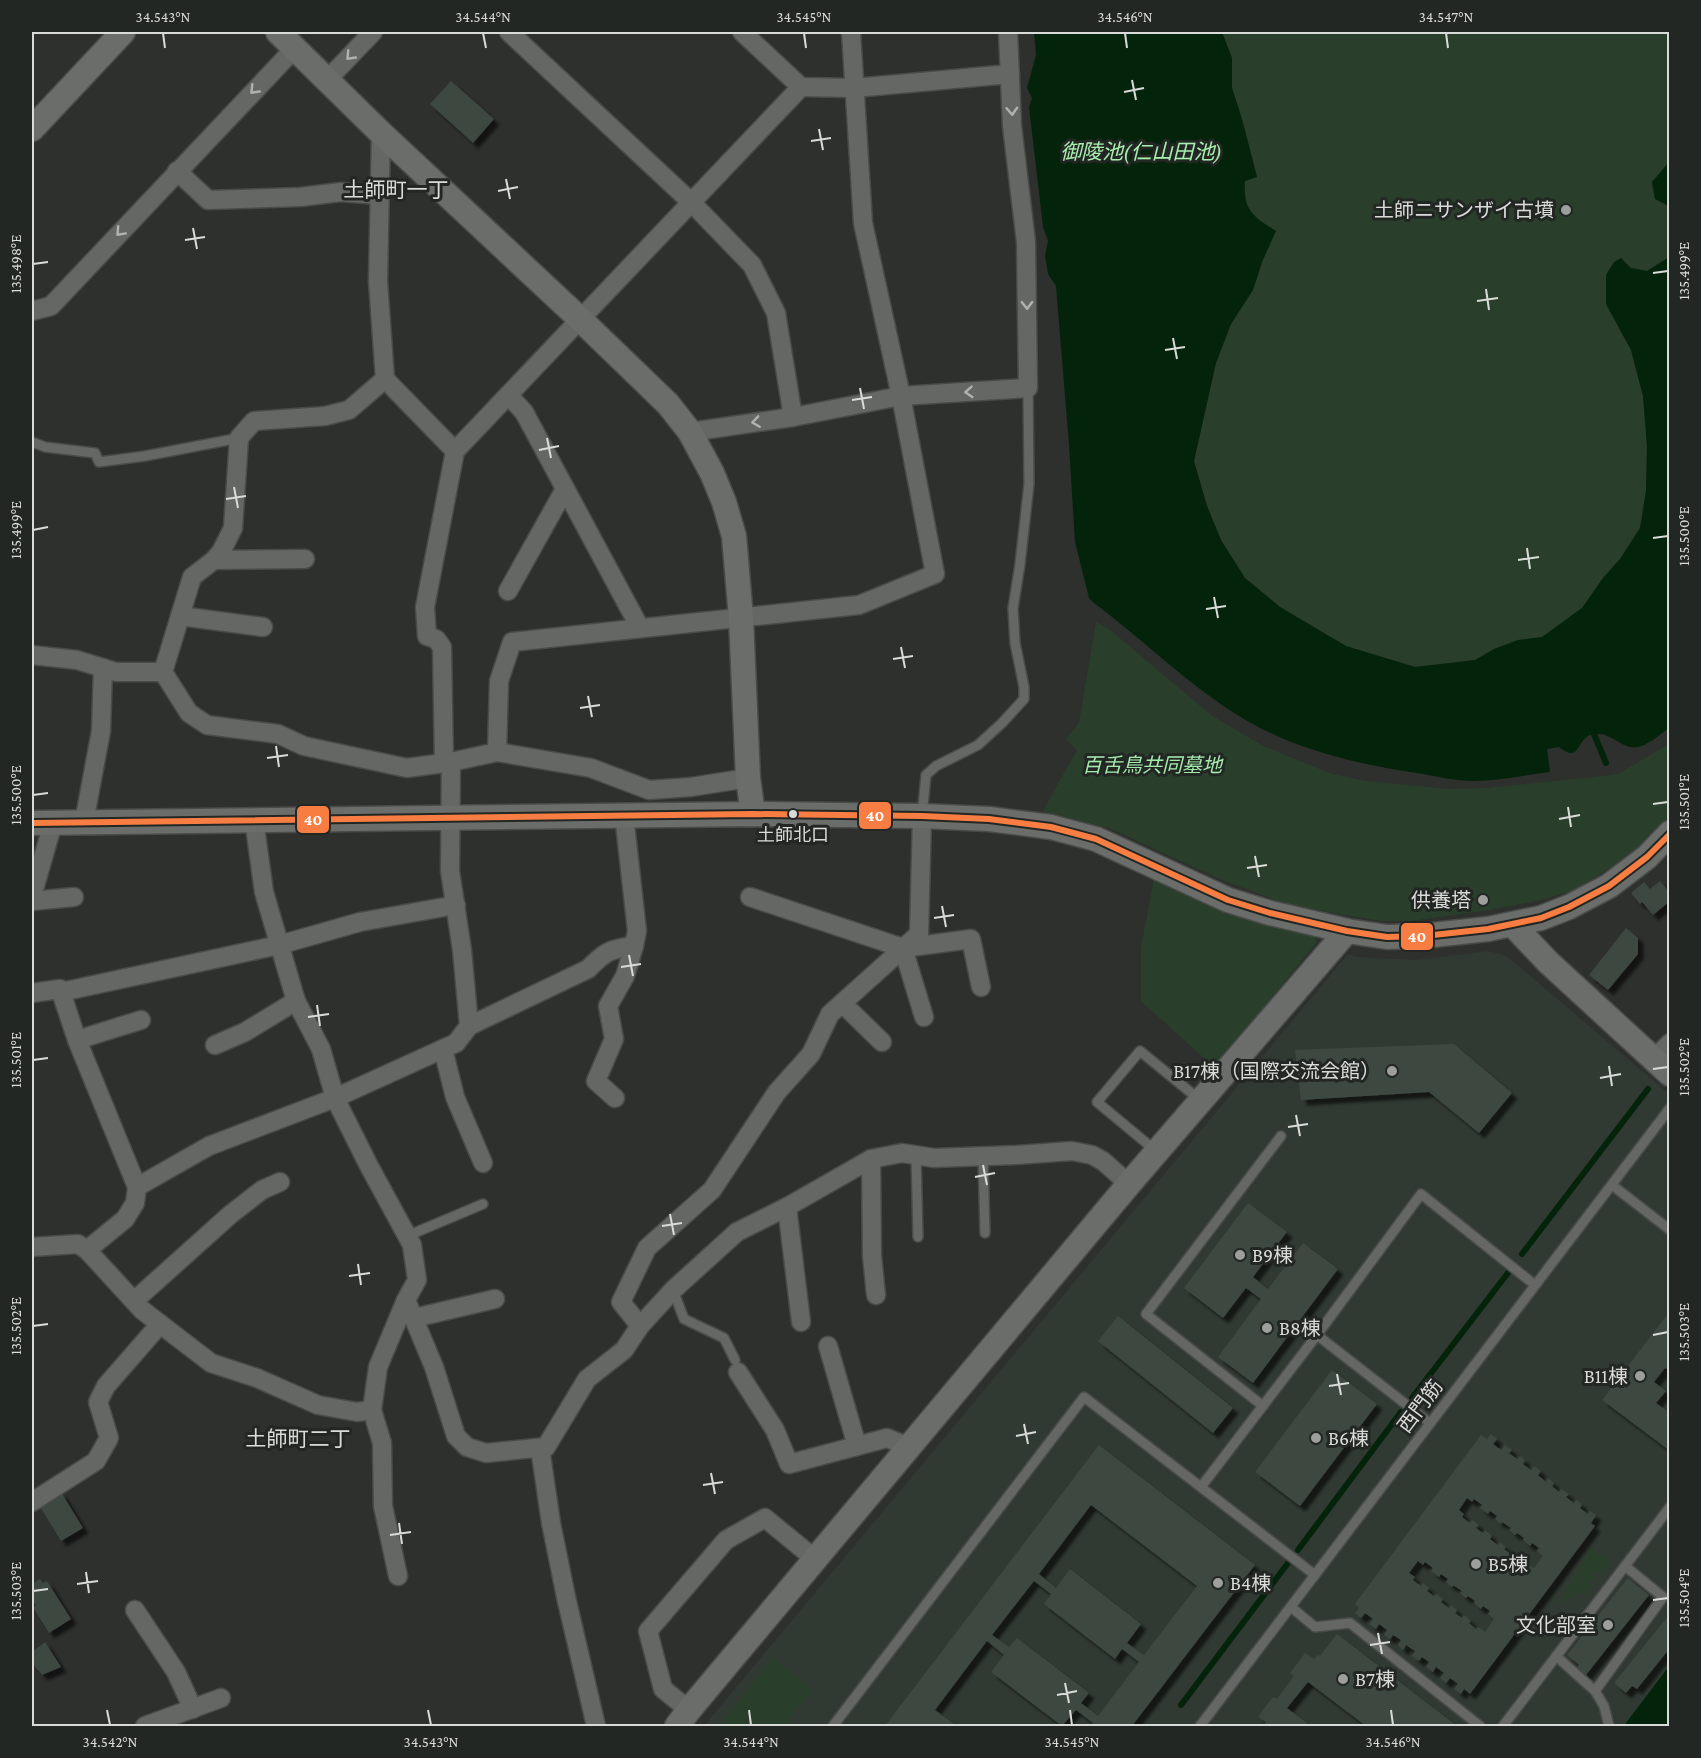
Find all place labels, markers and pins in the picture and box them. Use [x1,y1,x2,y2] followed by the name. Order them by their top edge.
[1374,199,1554,221] place label: 土師ニサンザイ古墳
[1559,203,1573,217] marker: 土師ニサンザイ古墳
[787,808,799,820] marker: 土師北口
[757,825,829,845] place label: 土師北口
[1411,889,1471,911] place label: 供養塔
[1476,893,1490,907] marker: 供養塔
[1173,1060,1380,1082] place label: B17棟（国際交流会館）
[1385,1064,1399,1078] marker: B17棟（国際交流会館）
[1252,1244,1293,1266] place label: B9棟
[1233,1248,1247,1262] marker: B9棟
[1279,1317,1321,1339] place label: B8棟
[1260,1321,1274,1335] marker: B8棟
[1584,1365,1628,1387] place label: B11棟
[1633,1369,1647,1383] marker: B11棟
[1328,1427,1369,1449] place label: B6棟
[1309,1431,1323,1445] marker: B6棟
[1488,1553,1528,1575] place label: B5棟
[1469,1557,1483,1571] marker: B5棟
[1230,1572,1271,1594] place label: B4棟
[1211,1576,1225,1590] marker: B4棟
[1516,1614,1596,1636] place label: 文化部室
[1601,1618,1615,1632] marker: 文化部室
[1355,1668,1395,1690] place label: B7棟
[1336,1672,1350,1686] marker: B7棟

